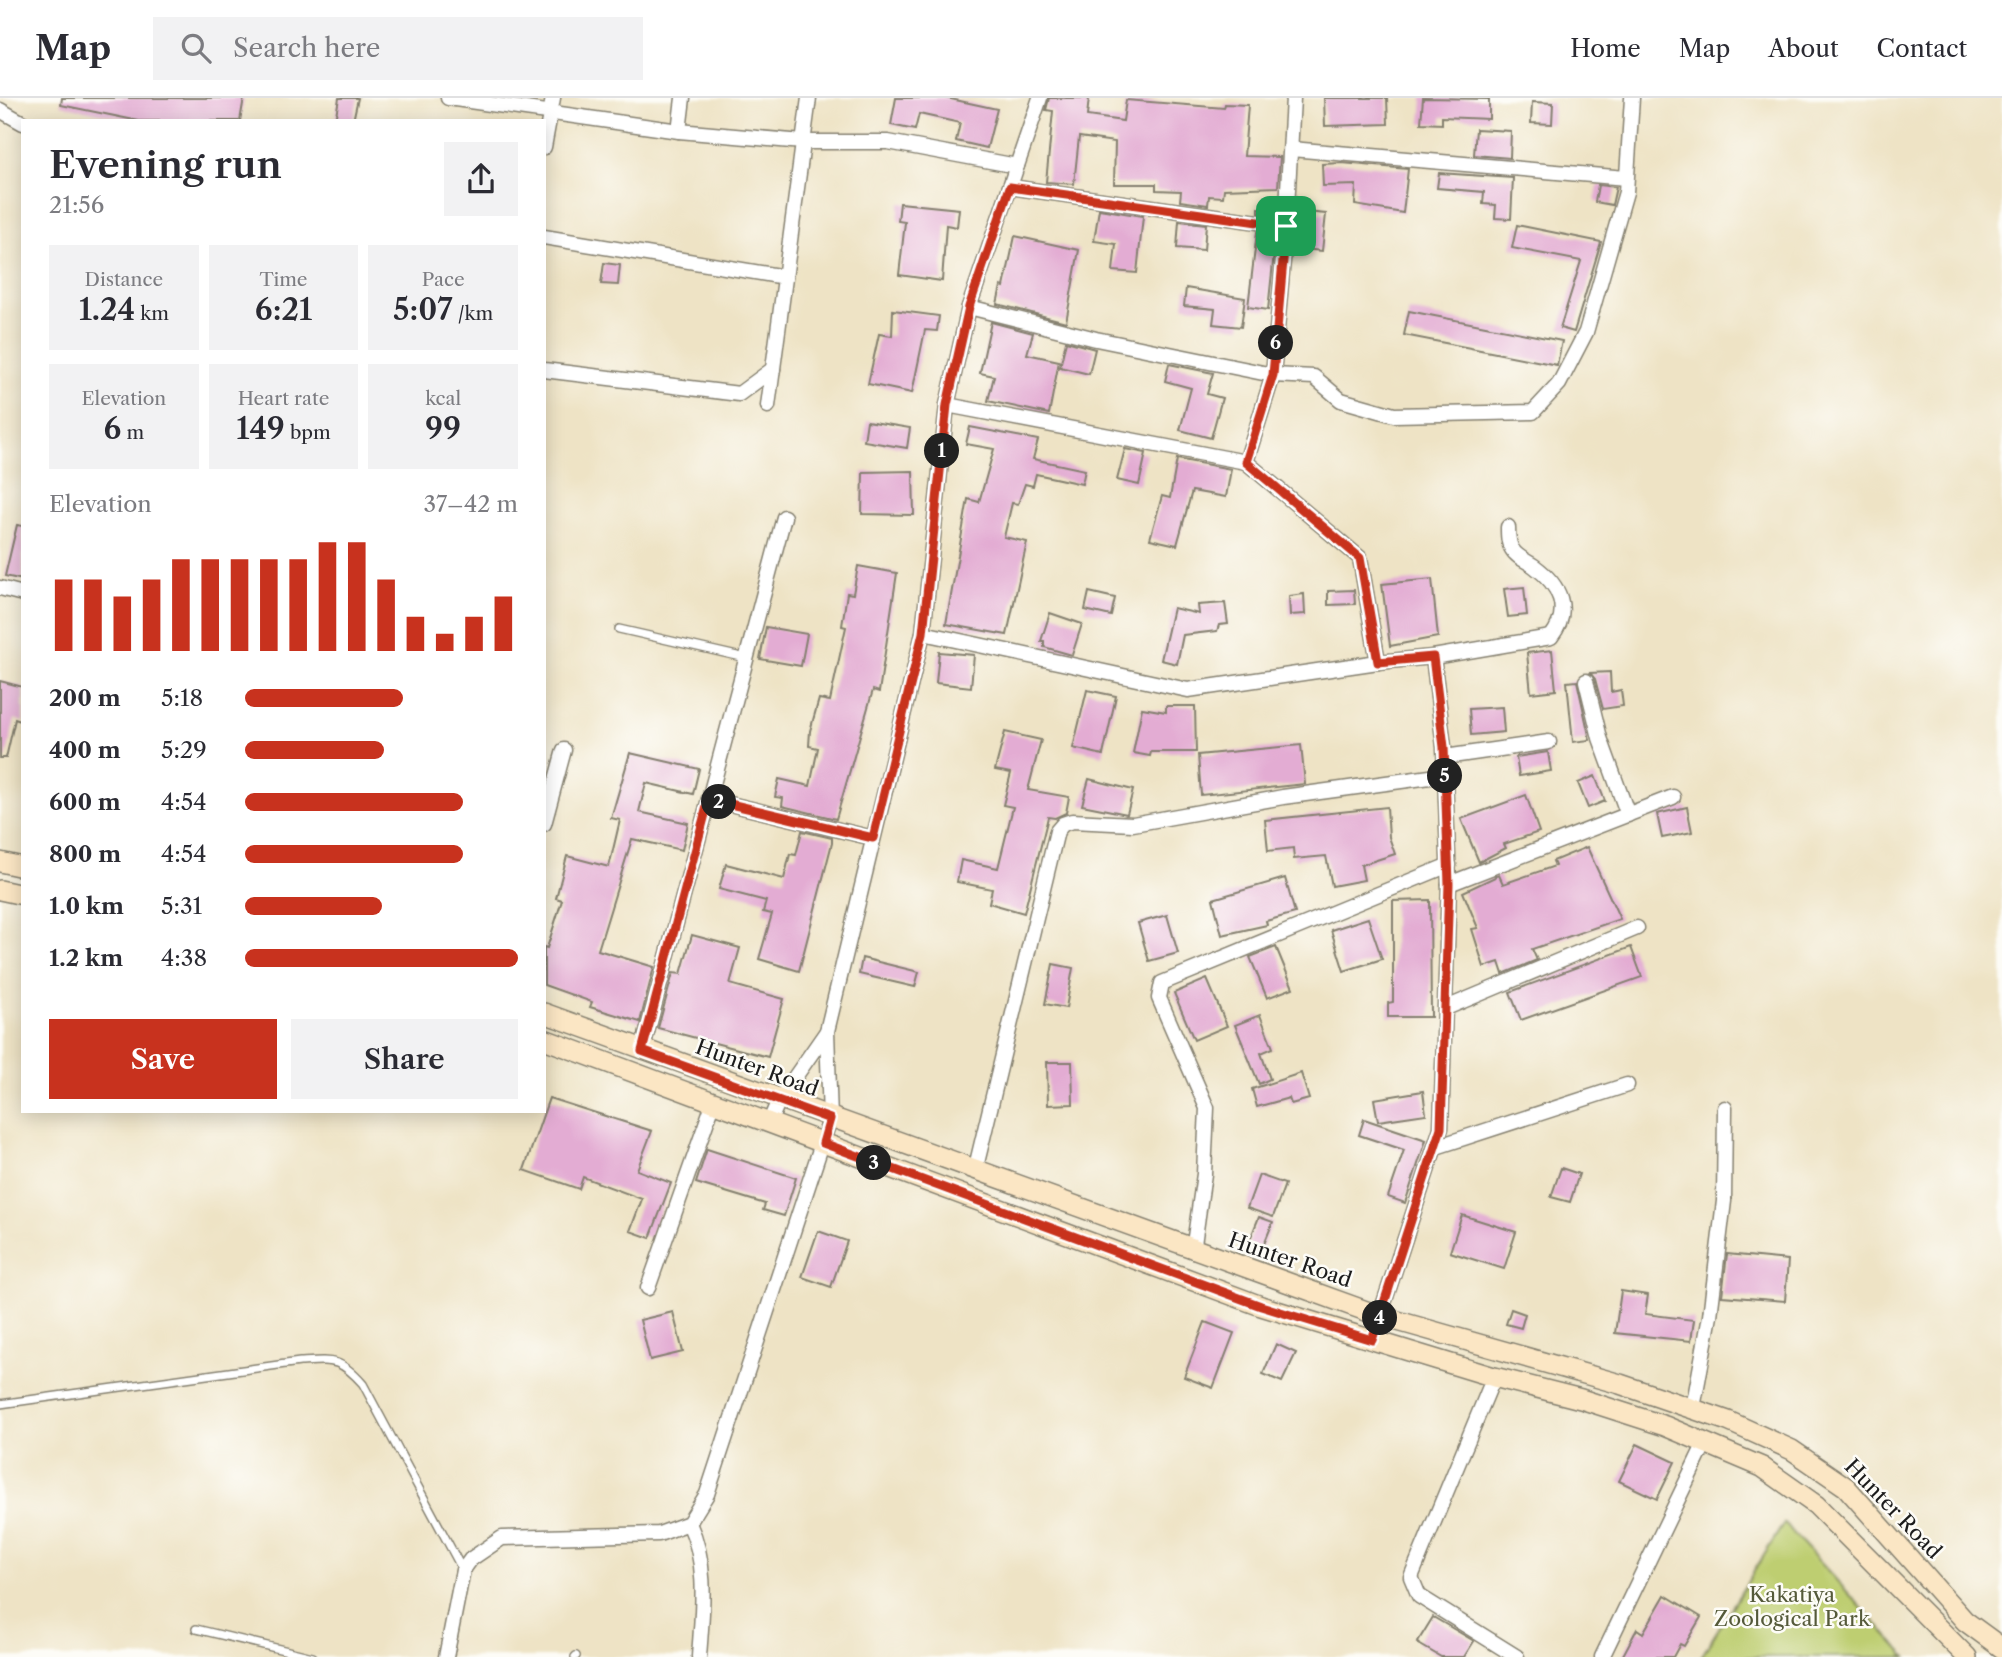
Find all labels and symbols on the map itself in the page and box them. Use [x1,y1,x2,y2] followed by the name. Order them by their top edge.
[1256,196,1316,256] pin
[1258,326,1294,360] pin: 6
[925,434,960,468] pin: 1
[1428,758,1462,794] pin: 5
[702,784,736,820] pin: 2
[692,1034,822,1101] street label: Hunter Road
[856,1146,892,1180] pin: 3
[1225,1227,1355,1292] street label: Hunter Road
[1362,1300,1398,1336] pin: 4
[1840,1454,1947,1564] street label: Hunter Road
[1714,1582,1871,1631] park label: Kakatiya Zoological Park

